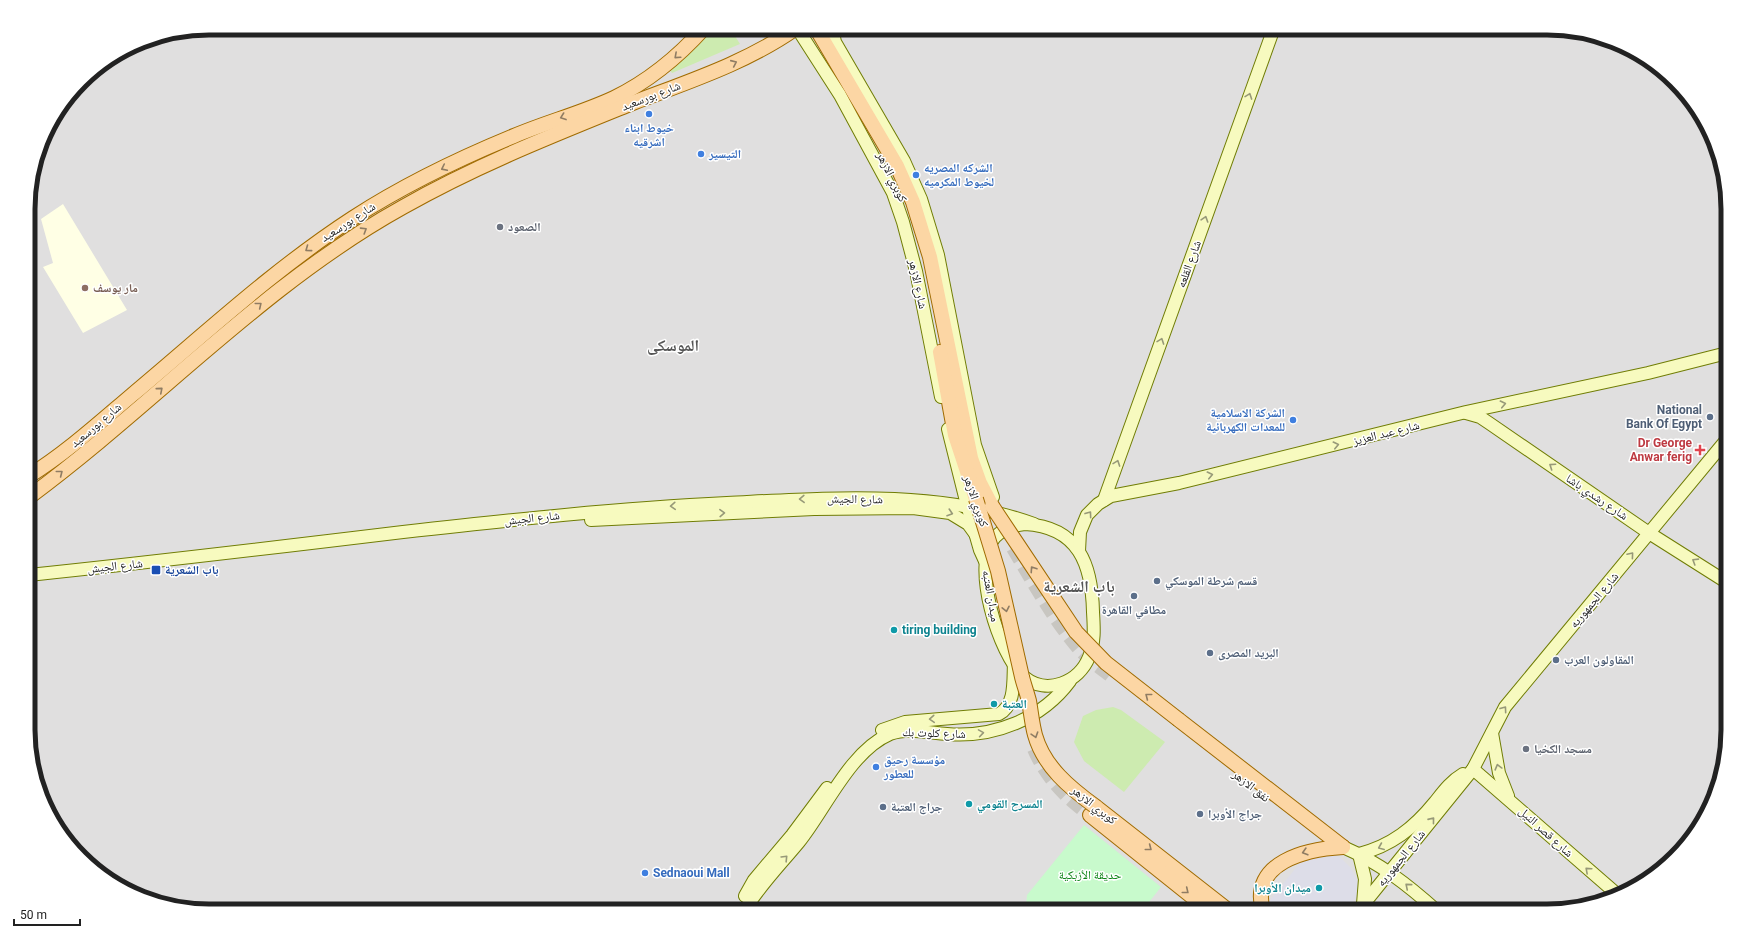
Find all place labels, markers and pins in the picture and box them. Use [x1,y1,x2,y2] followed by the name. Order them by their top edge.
[644,109,654,119] marker: خيوط ابناء اشرقيه
[624,121,674,149] place label: خيوط ابناء اشرقيه
[708,147,741,161] place label: التيسير
[696,149,706,159] marker: التيسير
[924,161,994,189] place label: الشركه المصريه لخيوط المكرميه
[911,170,921,180] marker: الشركه المصريه لخيوط المكرميه
[508,220,541,234] place label: الصعود
[495,222,505,232] marker: الصعود
[93,281,138,295] place label: مار يوسف
[80,283,90,293] marker: مار يوسف
[1626,403,1702,431] place label: National Bank Of Egypt
[1206,406,1285,434] place label: الشركة الاسلامية للمعدات الكهربائية
[1705,412,1715,422] marker: National Bank Of Egypt
[1288,415,1298,425] marker: الشركة الاسلامية للمعدات الكهربائية
[1630,436,1693,464] place label: Dr George Anwar ferig
[1695,445,1705,455] marker: Dr George Anwar ferig
[165,563,219,577] place label: باب الشعرية
[150,564,162,576] marker: باب الشعرية
[1165,574,1257,591] place label: قسم شرطة الموسكي
[1152,576,1162,586] marker: قسم شرطة الموسكي
[1129,591,1139,601] marker: مطافي القاهرة
[1102,603,1167,620] place label: مطافي القاهرة
[902,623,977,637] place label: tiring building
[889,625,899,635] marker: tiring building
[1218,646,1279,661] place label: البريد المصرى
[1205,648,1215,658] marker: البريد المصرى
[1564,653,1634,668] place label: المقاولون العرب
[1551,655,1561,665] marker: المقاولون العرب
[1002,697,1027,711] place label: العتبة
[989,699,999,709] marker: العتبة
[1534,742,1592,756] place label: مسجد الكخيا
[1521,744,1531,754] marker: مسجد الكخيا
[883,753,945,781] place label: مؤسسة رحيق للعطور
[871,762,881,772] marker: مؤسسة رحيق للعطور
[977,797,1043,814] place label: المسرح القومي
[964,799,974,809] marker: المسرح القومي
[891,800,943,815] place label: جراج العتبة
[878,802,888,812] marker: جراج العتبة
[1208,807,1262,822] place label: جراج الأوبرا
[1195,809,1205,819] marker: جراج الأوبرا
[653,866,730,880] place label: Sednaoui Mall
[640,868,650,878] marker: Sednaoui Mall
[1254,881,1311,896] place label: ميدان الأوبرا
[1314,883,1324,893] marker: ميدان الأوبرا

